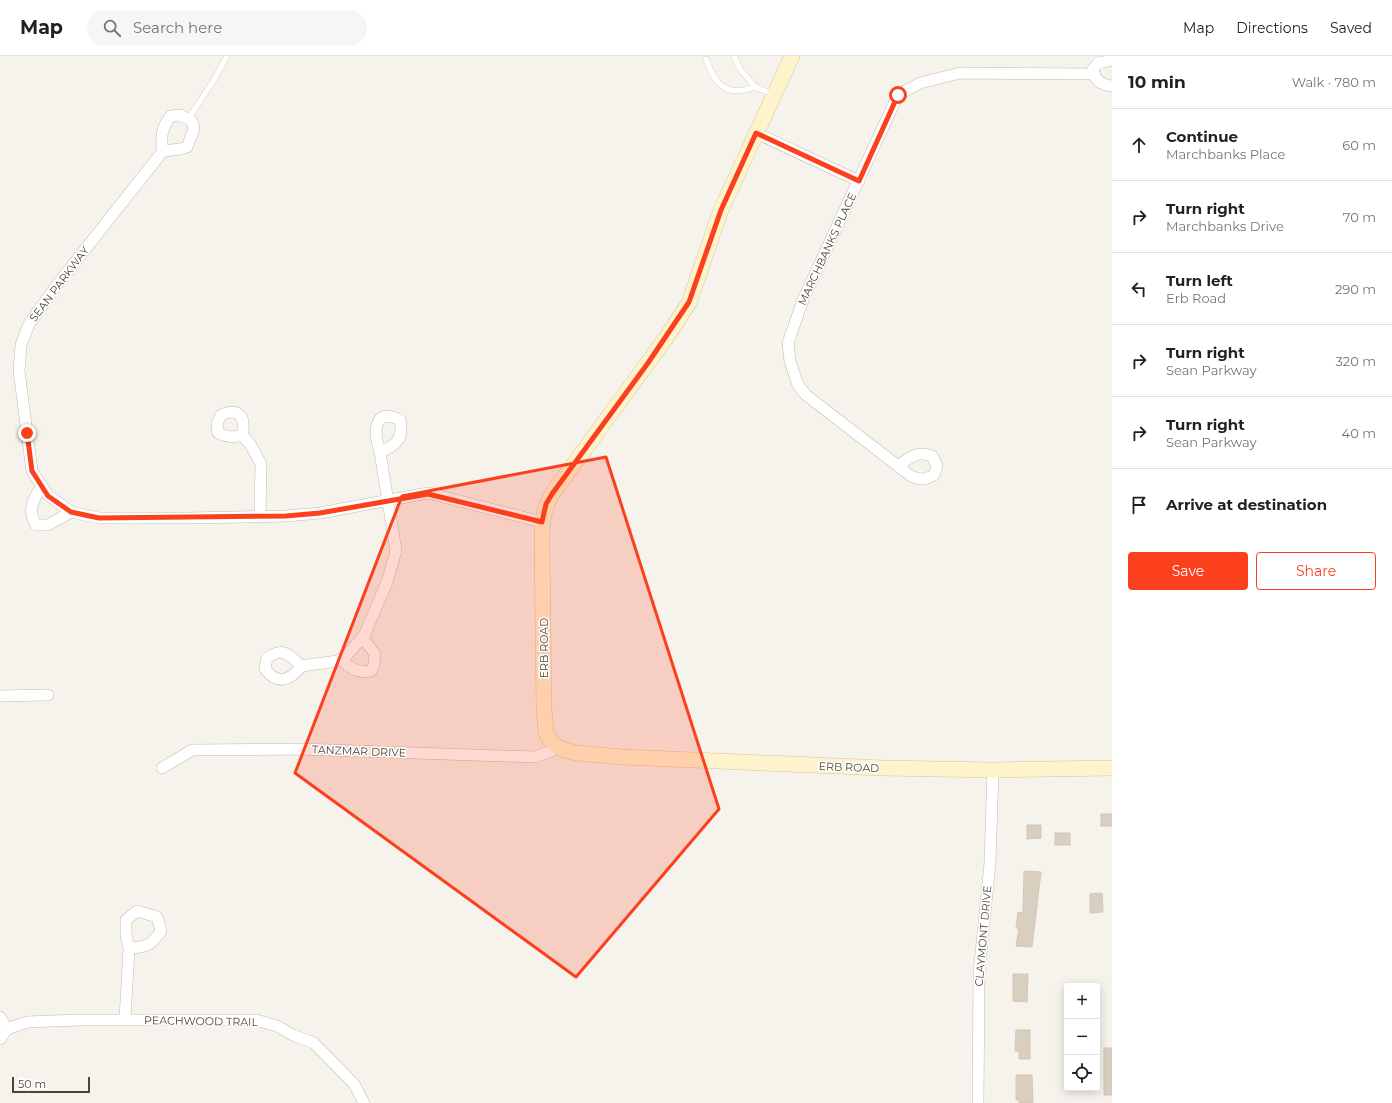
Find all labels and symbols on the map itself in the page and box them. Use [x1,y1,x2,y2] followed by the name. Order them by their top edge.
[889,86,907,104] route start
[795,190,859,308] street label: MARCHBANKS PLACE
[26,244,92,324] street label: SEAN PARKWAY
[18,424,36,442] route end
[537,618,551,678] street label: ERB ROAD
[312,742,406,760] street label: TANZMAR DRIVE
[819,759,879,775] street label: ERB ROAD
[972,885,994,987] street label: CLAYMONT DRIVE
[144,1013,259,1029] street label: PEACHWOOD TRAIL
[12,1075,90,1094] scale bar

